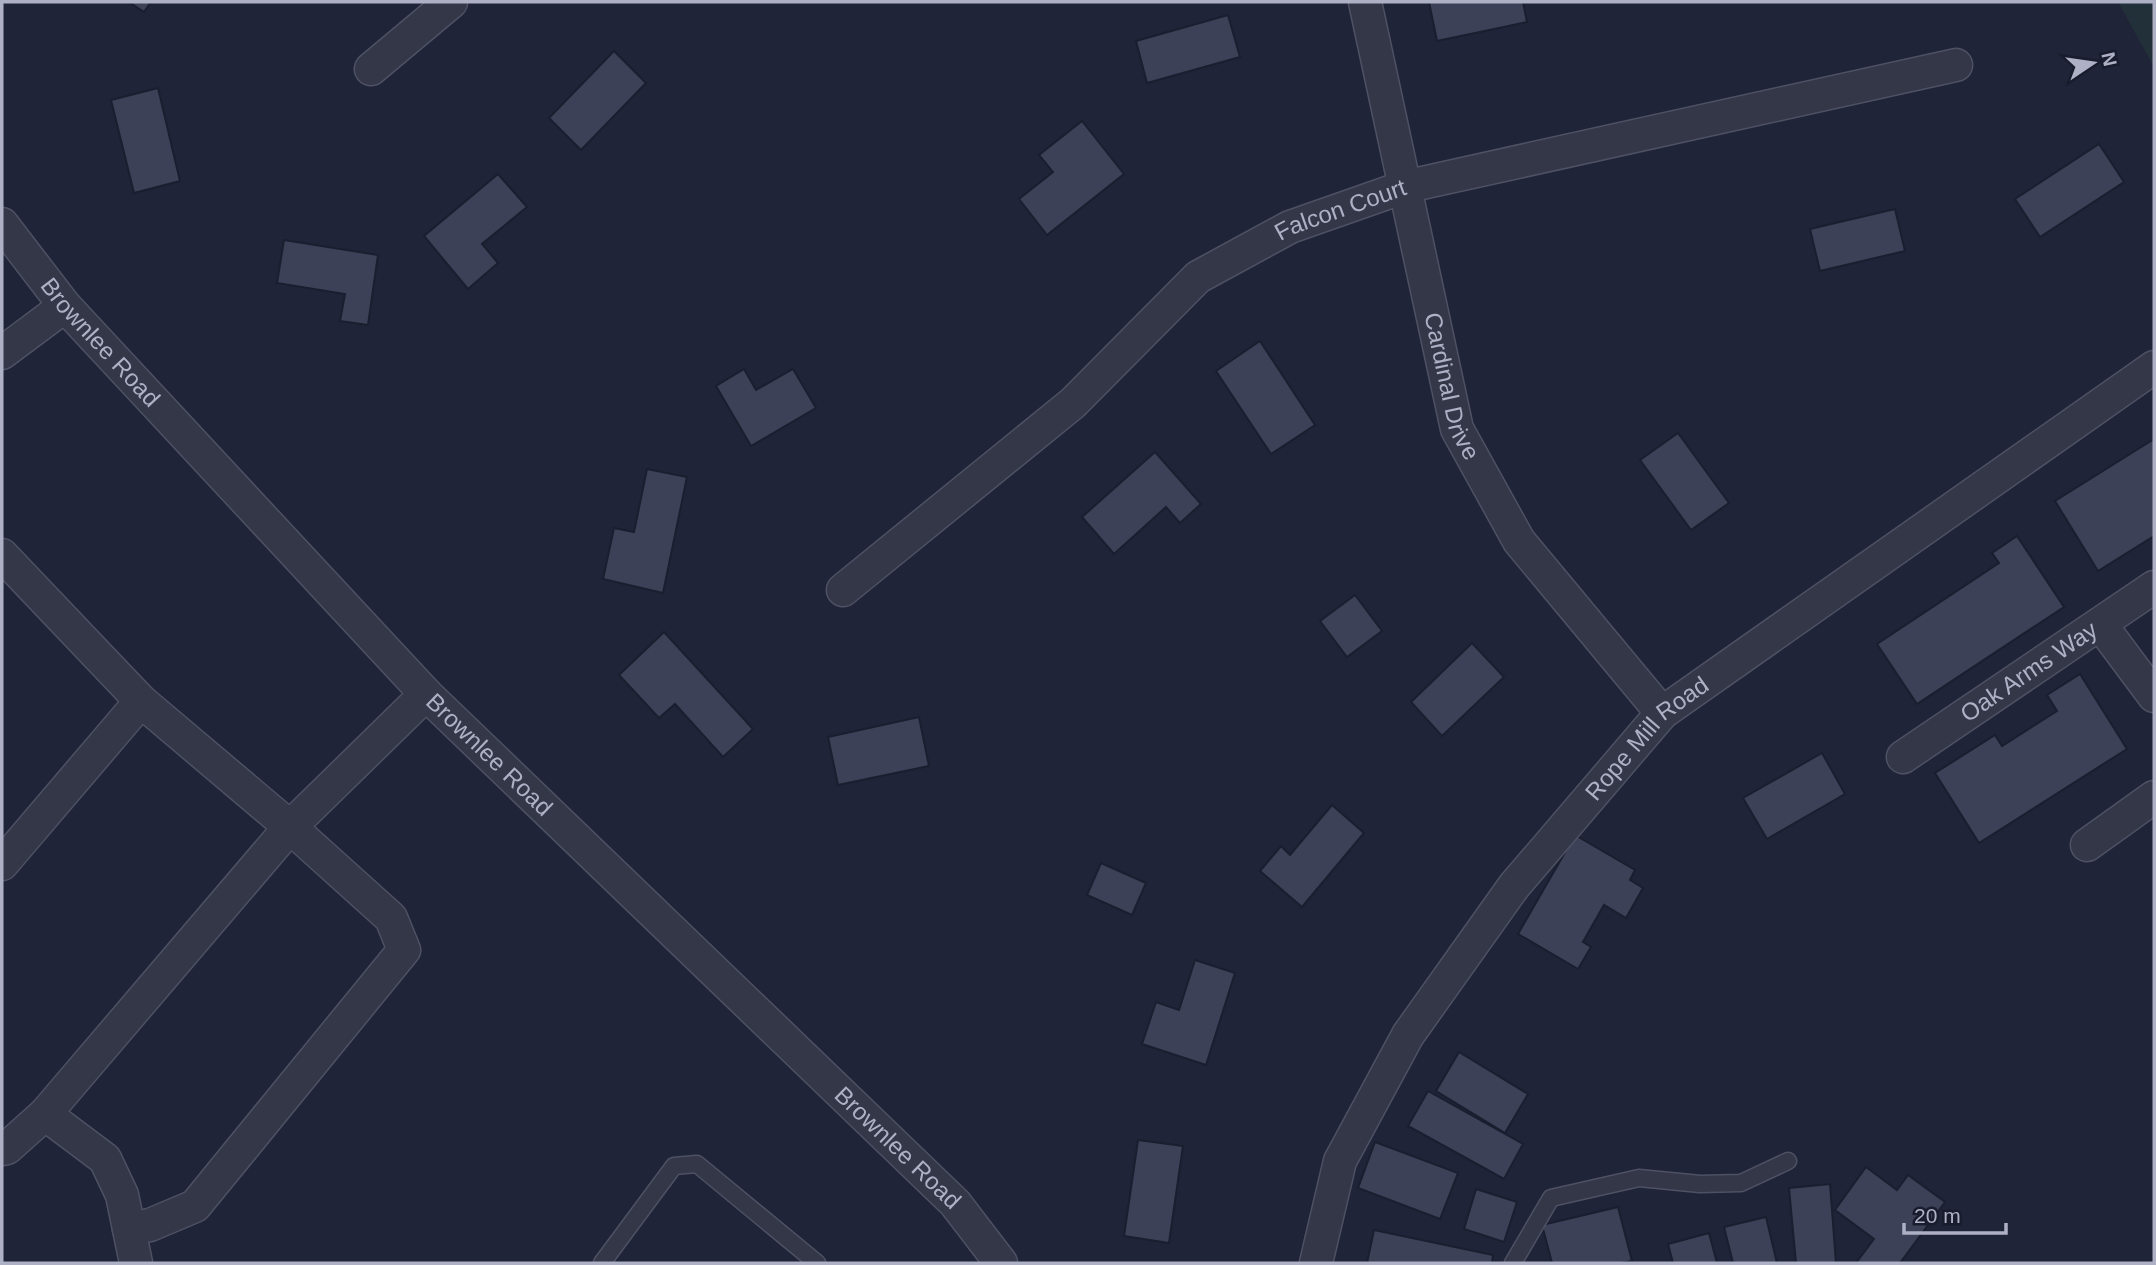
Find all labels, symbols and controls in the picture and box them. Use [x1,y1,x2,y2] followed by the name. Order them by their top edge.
[2058,28,2128,98] north arrow
[2097,50,2121,68] text: N
[1270,173,1410,246] street label: Falcon Court
[35,272,166,412] street label: Brownlee Road
[1419,310,1485,464] street label: Cardinal Drive
[1955,616,2102,727] street label: Oak Arms Way
[1579,671,1713,805] street label: Rope Mill Road
[421,688,558,821] street label: Brownlee Road
[830,1081,967,1214] street label: Brownlee Road
[1904,1192,2006,1236] scale bar
[1914,1204,1961,1227] text: 20 m

